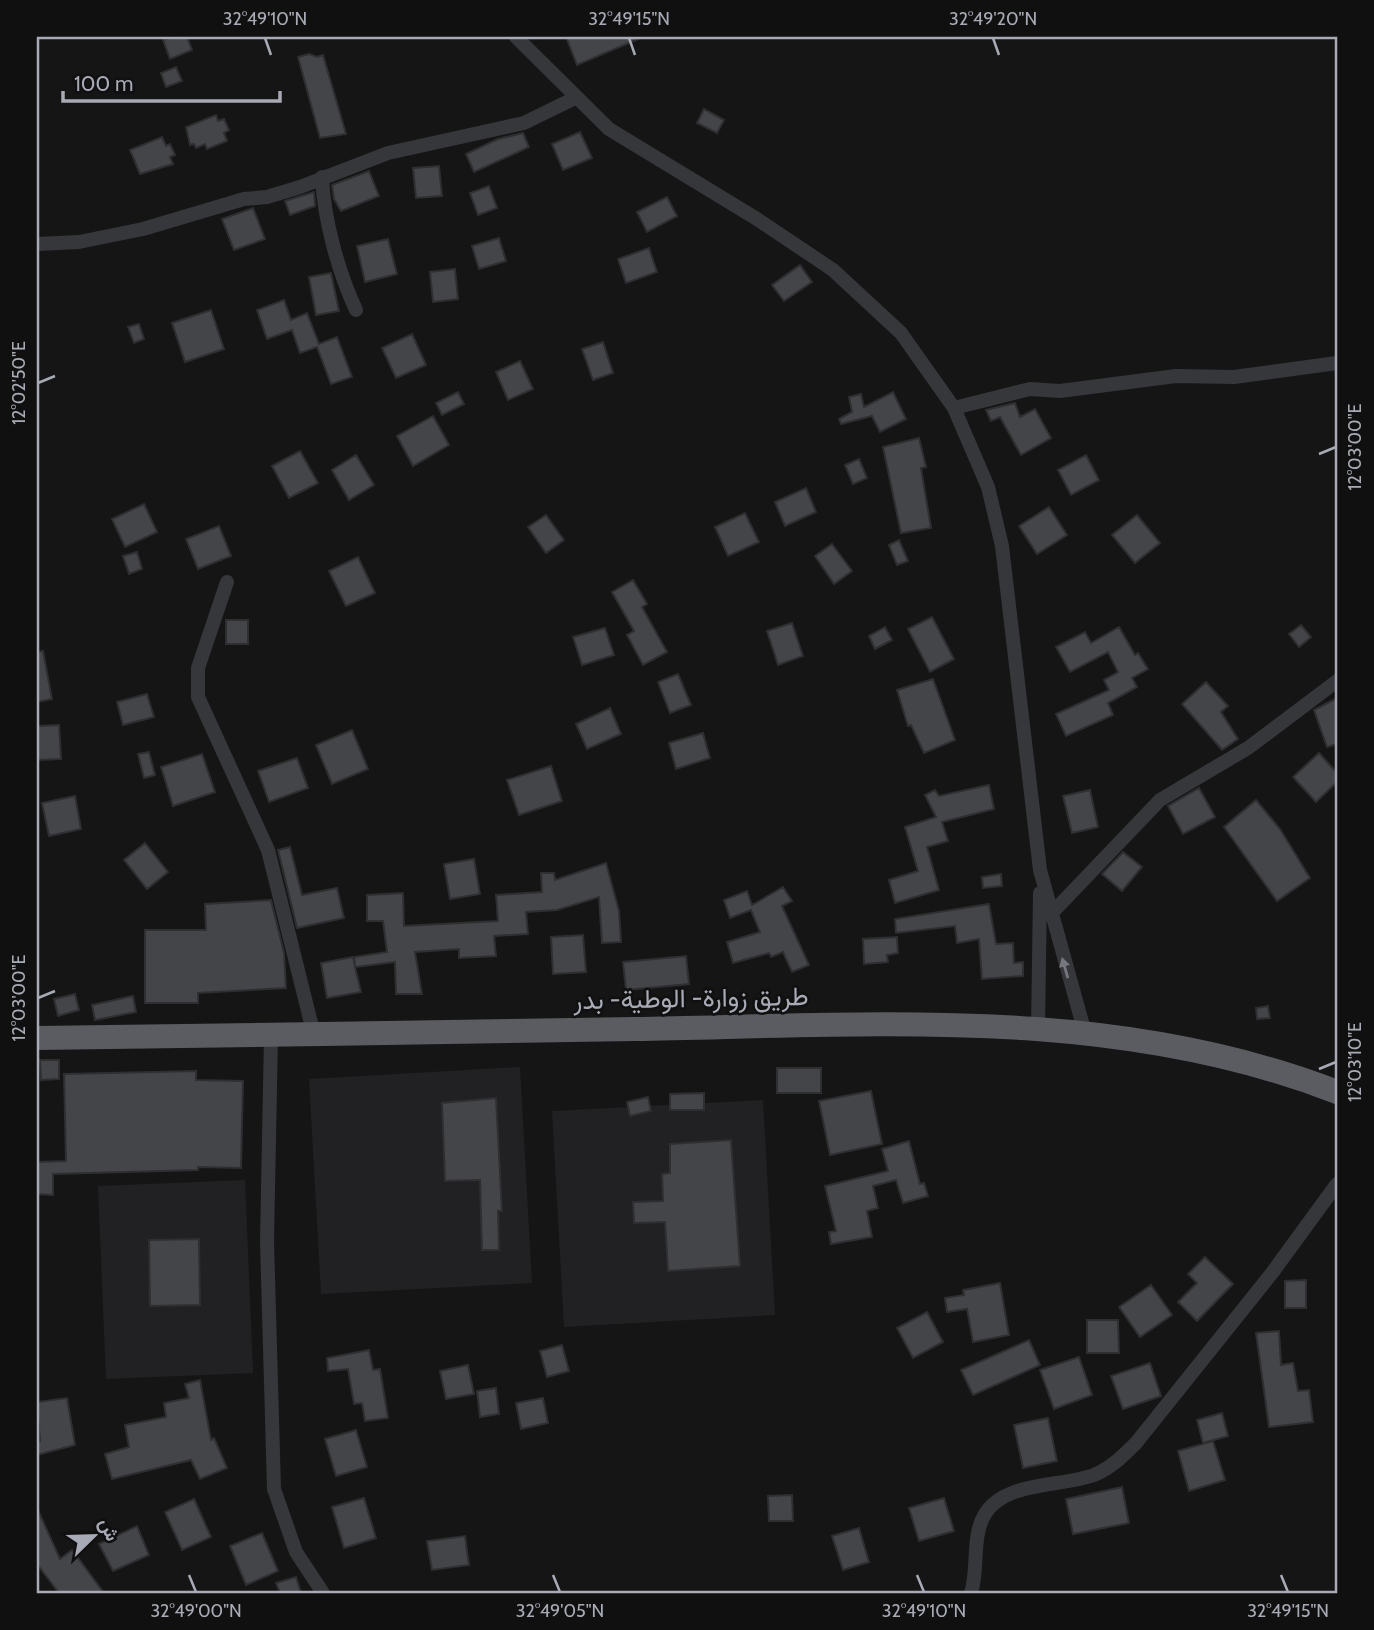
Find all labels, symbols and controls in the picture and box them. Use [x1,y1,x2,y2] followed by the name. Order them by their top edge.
[223,8,307,30] text: 32°49'10"N
[588,8,670,30] text: 32°49'15"N
[949,8,1037,30] text: 32°49'20"N
[63,60,280,104] scale bar
[74,71,133,96] text: 100 m
[8,341,30,425] text: 12°02'50"E
[1344,404,1366,490] text: 12°03'00"E
[8,955,30,1041] text: 12°03'00"E
[1060,957,1070,978] one-way arrow
[572,980,809,1016] street label: طريق زوارة- الوطية- بدر
[1344,1022,1366,1102] text: 12°03'10"E
[60,1500,130,1570] north arrow
[94,1515,124,1545] text: ش
[150,1600,242,1622] text: 32°49'00"N
[516,1600,604,1622] text: 32°49'05"N
[882,1600,966,1622] text: 32°49'10"N
[1247,1600,1329,1622] text: 32°49'15"N

